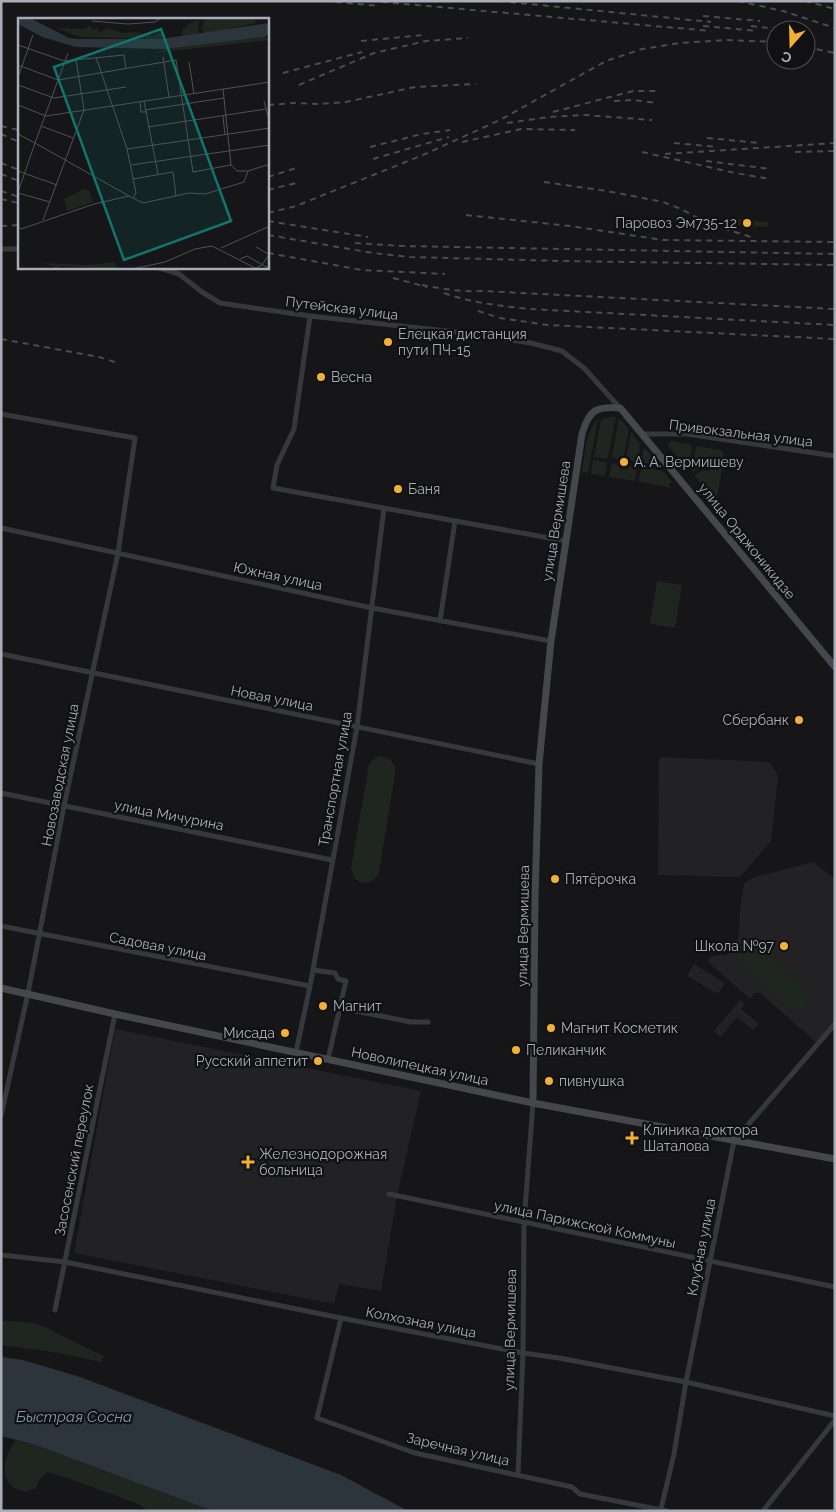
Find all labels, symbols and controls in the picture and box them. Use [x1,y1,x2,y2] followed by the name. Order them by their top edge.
[18,18,269,269] inset map
[766,20,816,70] north arrow
[779,48,794,66] text: С
[615,215,737,231] place label: Паровоз Эм735-12
[741,217,753,229] marker: Паровоз Эм735-12
[285,293,399,323] street label: Путейская улица
[398,326,527,358] place label: Елецкая дистанция пути ПЧ-15
[382,336,394,348] marker: Елецкая дистанция пути ПЧ-15
[331,369,372,385] place label: Весна
[315,371,327,383] marker: Весна
[668,416,814,450] street label: Привокзальная улица
[634,454,744,470] place label: А. А. Вермишеву
[618,456,630,468] marker: А. А. Вермишеву
[539,459,573,583] street label: улица Вермишева
[695,480,799,602] street label: улица Орджоникидзе
[408,481,440,497] place label: Баня
[392,483,404,495] marker: Баня
[232,559,324,593] street label: Южная улица
[229,682,315,714] street label: Новая улица
[38,702,82,848] street label: Новозаводская улица
[315,710,355,848] street label: Транспортная улица
[722,712,789,728] place label: Сбербанк
[793,714,805,726] marker: Сбербанк
[113,797,225,833] street label: улица Мичурина
[514,865,532,987] street label: улица Вермишева
[565,871,636,887] place label: Пятёрочка
[549,873,561,885] marker: Пятёрочка
[108,929,208,963] street label: Садовая улица
[695,938,775,954] place label: Школа №97
[778,940,790,952] marker: Школа №97
[333,998,382,1014] place label: Магнит
[317,1000,329,1012] marker: Магнит
[561,1020,678,1036] place label: Магнит Косметик
[545,1022,557,1034] marker: Магнит Косметик
[223,1025,275,1041] place label: Мисада
[279,1027,291,1039] marker: Мисада
[526,1042,606,1058] place label: Пеликанчик
[350,1044,490,1088] street label: Новолипецкая улица
[510,1044,522,1056] marker: Пеликанчик
[196,1053,308,1069] place label: Русский аппетит
[312,1055,324,1067] marker: Русский аппетит
[559,1073,624,1089] place label: пивнушка
[543,1075,555,1087] marker: пивнушка
[51,1083,97,1237] street label: Засосенский переулок
[643,1122,758,1154] place label: Клиника доктора Шаталова
[625,1131,639,1145] marker: Клиника доктора Шаталова
[259,1146,387,1178] place label: Железнодорожная больница
[241,1155,255,1169] marker: Железнодорожная больница
[493,1197,677,1251] street label: улица Парижской Коммуны
[684,1197,718,1297] street label: Клубная улица
[501,1269,519,1391] street label: улица Вермишева
[364,1303,478,1341] street label: Колхозная улица
[16,1408,132,1426] water label: Быстрая Сосна
[405,1429,511,1469] street label: Заречная улица

